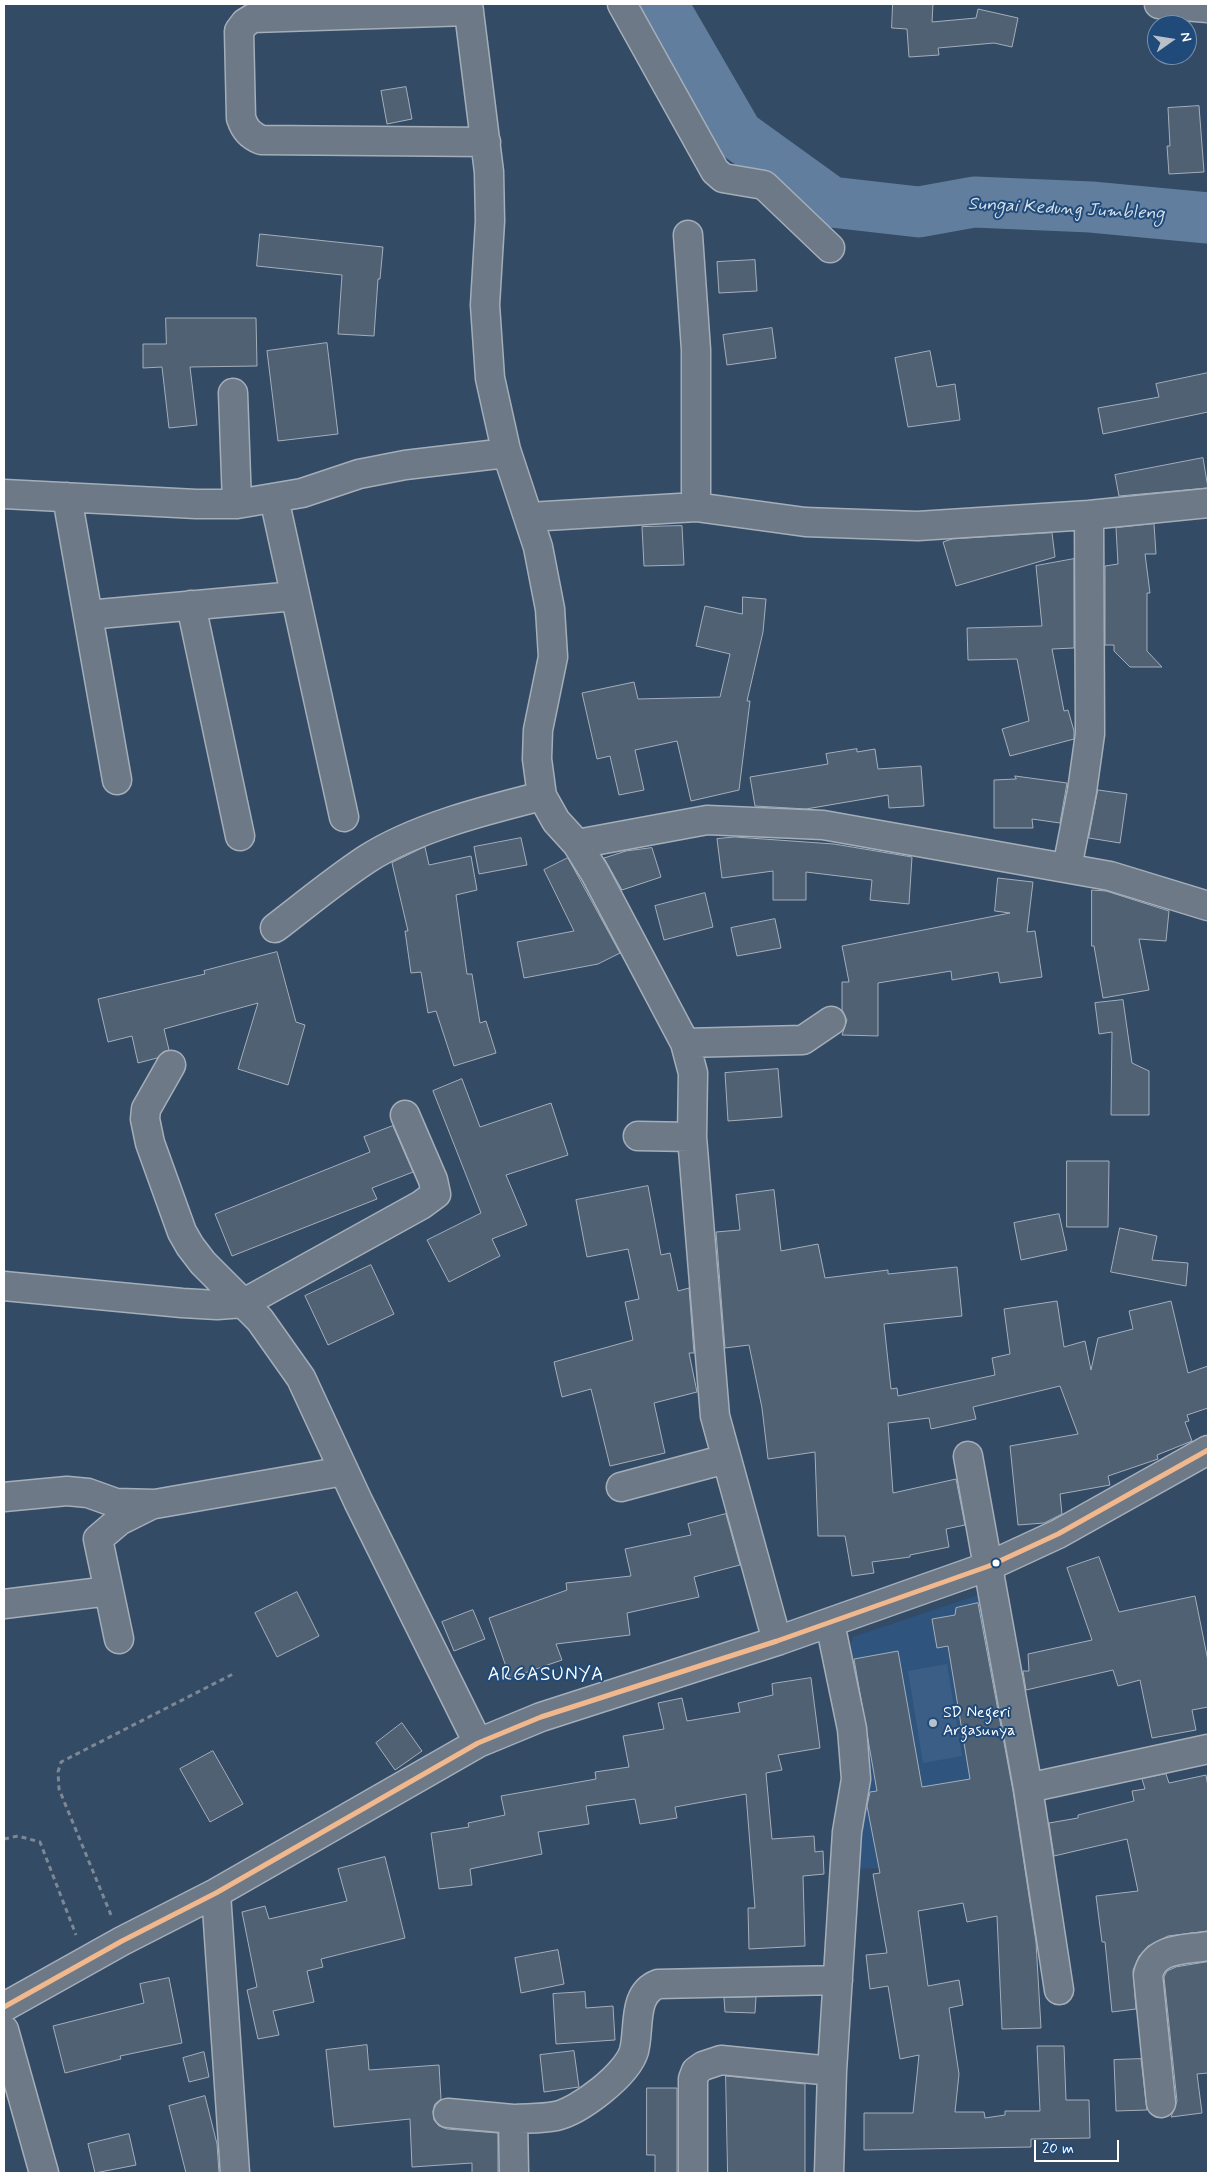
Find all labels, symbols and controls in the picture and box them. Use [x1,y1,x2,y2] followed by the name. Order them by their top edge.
[1147,15,1197,65] north arrow
[1176,30,1195,43] text: N
[967,194,1165,226] water label: Sungai Kedung Jumbleng
[991,1558,1001,1568] unlabelled marker
[488,1665,604,1687] district label: ARGASUNYA
[943,1704,1015,1742] place label: SD Negeri Argasunya
[927,1717,939,1729] marker: SD Negeri Argasunya
[1037,2130,1122,2162] scale bar
[1042,2139,1074,2159] text: 20 m

